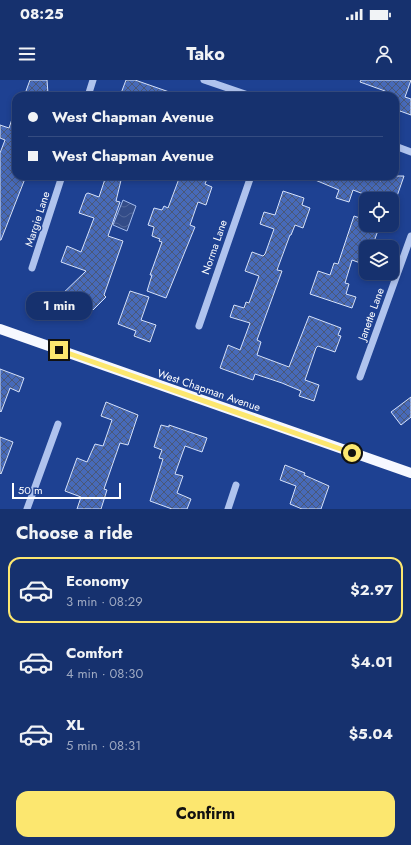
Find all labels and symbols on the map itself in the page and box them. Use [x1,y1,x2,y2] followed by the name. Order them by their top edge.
[20,189,54,249] street label: Margie Lane
[197,217,231,277] street label: Norma Lane
[353,285,388,345] street label: Janette Lane
[26,292,92,320] callout: 1 min
[50,341,68,359] route end
[155,365,263,415] street label: West Chapman Avenue
[343,444,361,462] route start
[12,481,121,500] scale bar

